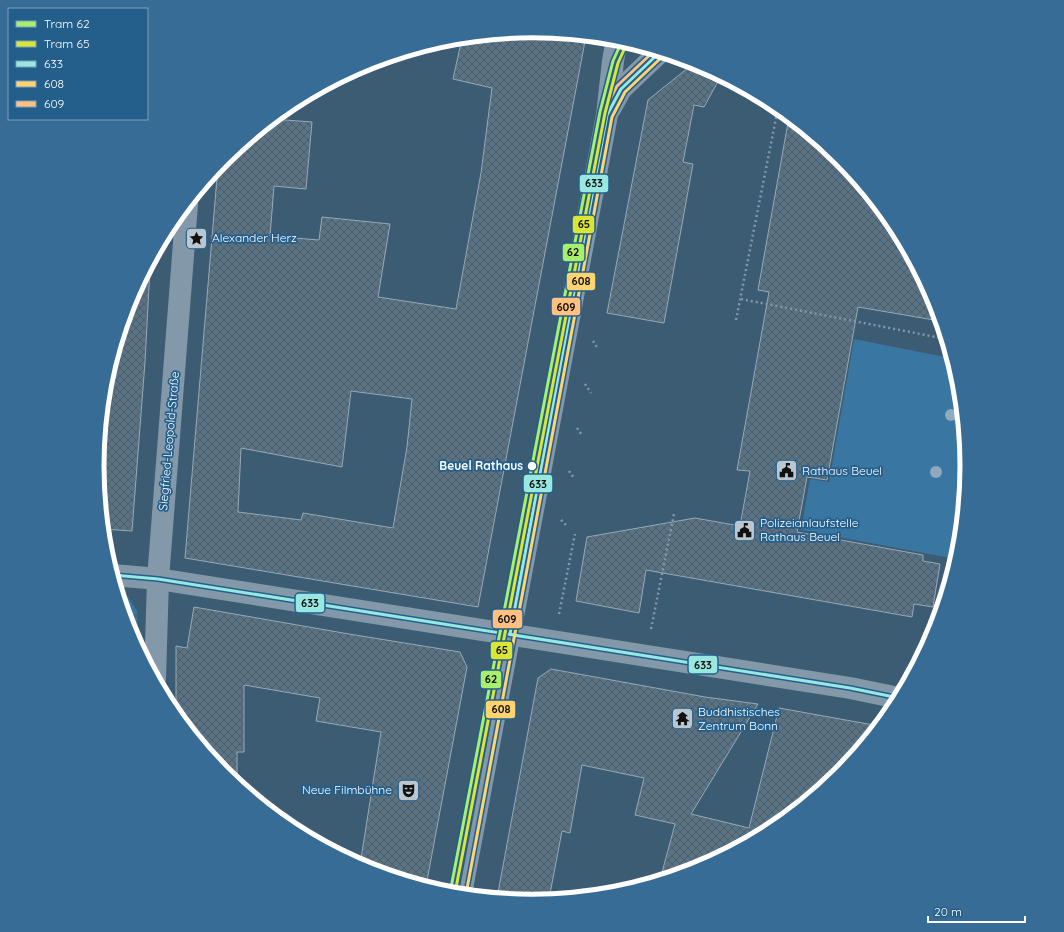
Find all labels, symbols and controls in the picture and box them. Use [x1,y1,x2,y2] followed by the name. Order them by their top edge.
[8,8,148,120] legend
[44,16,90,31] text: Tram 62
[44,36,90,51] text: Tram 65
[44,56,63,71] text: 633
[44,76,64,91] text: 608
[44,96,65,111] text: 609
[579,174,609,193] line badge: 633
[585,176,603,190] text: 633
[572,215,595,234] line badge: 65
[578,217,590,231] text: 65
[184,225,210,251] place icon: Alexander Herz
[212,230,297,245] place label: Alexander Herz
[562,243,585,262] line badge: 62
[567,245,579,259] text: 62
[566,272,596,291] line badge: 608
[572,274,590,288] text: 608
[551,297,581,316] line badge: 609
[556,300,576,314] text: 609
[155,370,182,511] street label: Siegfried-Leopold-Straße
[439,458,523,473] place label: Beuel Rathaus
[773,458,799,484] public building icon: Rathaus Beuel
[526,460,538,472] marker: Beuel Rathaus
[802,463,882,478] place label: Rathaus Beuel
[523,474,553,493] line badge: 633
[529,477,547,491] text: 633
[760,515,859,544] place label: Polizeianlaufstelle Rathaus Beuel
[732,517,758,543] public building icon: Polizeianlaufstelle Rathaus Beuel
[295,593,325,613] line badge: 633
[301,596,319,610] text: 633
[492,609,523,629] line badge: 609
[497,612,517,626] text: 609
[490,641,513,660] line badge: 65
[496,643,508,657] text: 65
[688,655,718,674] line badge: 633
[694,658,712,672] text: 633
[480,670,502,689] line badge: 62
[485,672,497,686] text: 62
[485,700,516,719] line badge: 608
[492,702,510,716] text: 608
[698,704,780,733] place label: Buddhistisches Zentrum Bonn
[670,706,696,732] temple icon: Buddhistisches Zentrum Bonn
[395,777,421,803] theatre icon: Neue Filmbühne
[302,782,392,797] place label: Neue Filmbühne
[928,898,1025,924] scale bar
[934,904,962,919] text: 20 m

